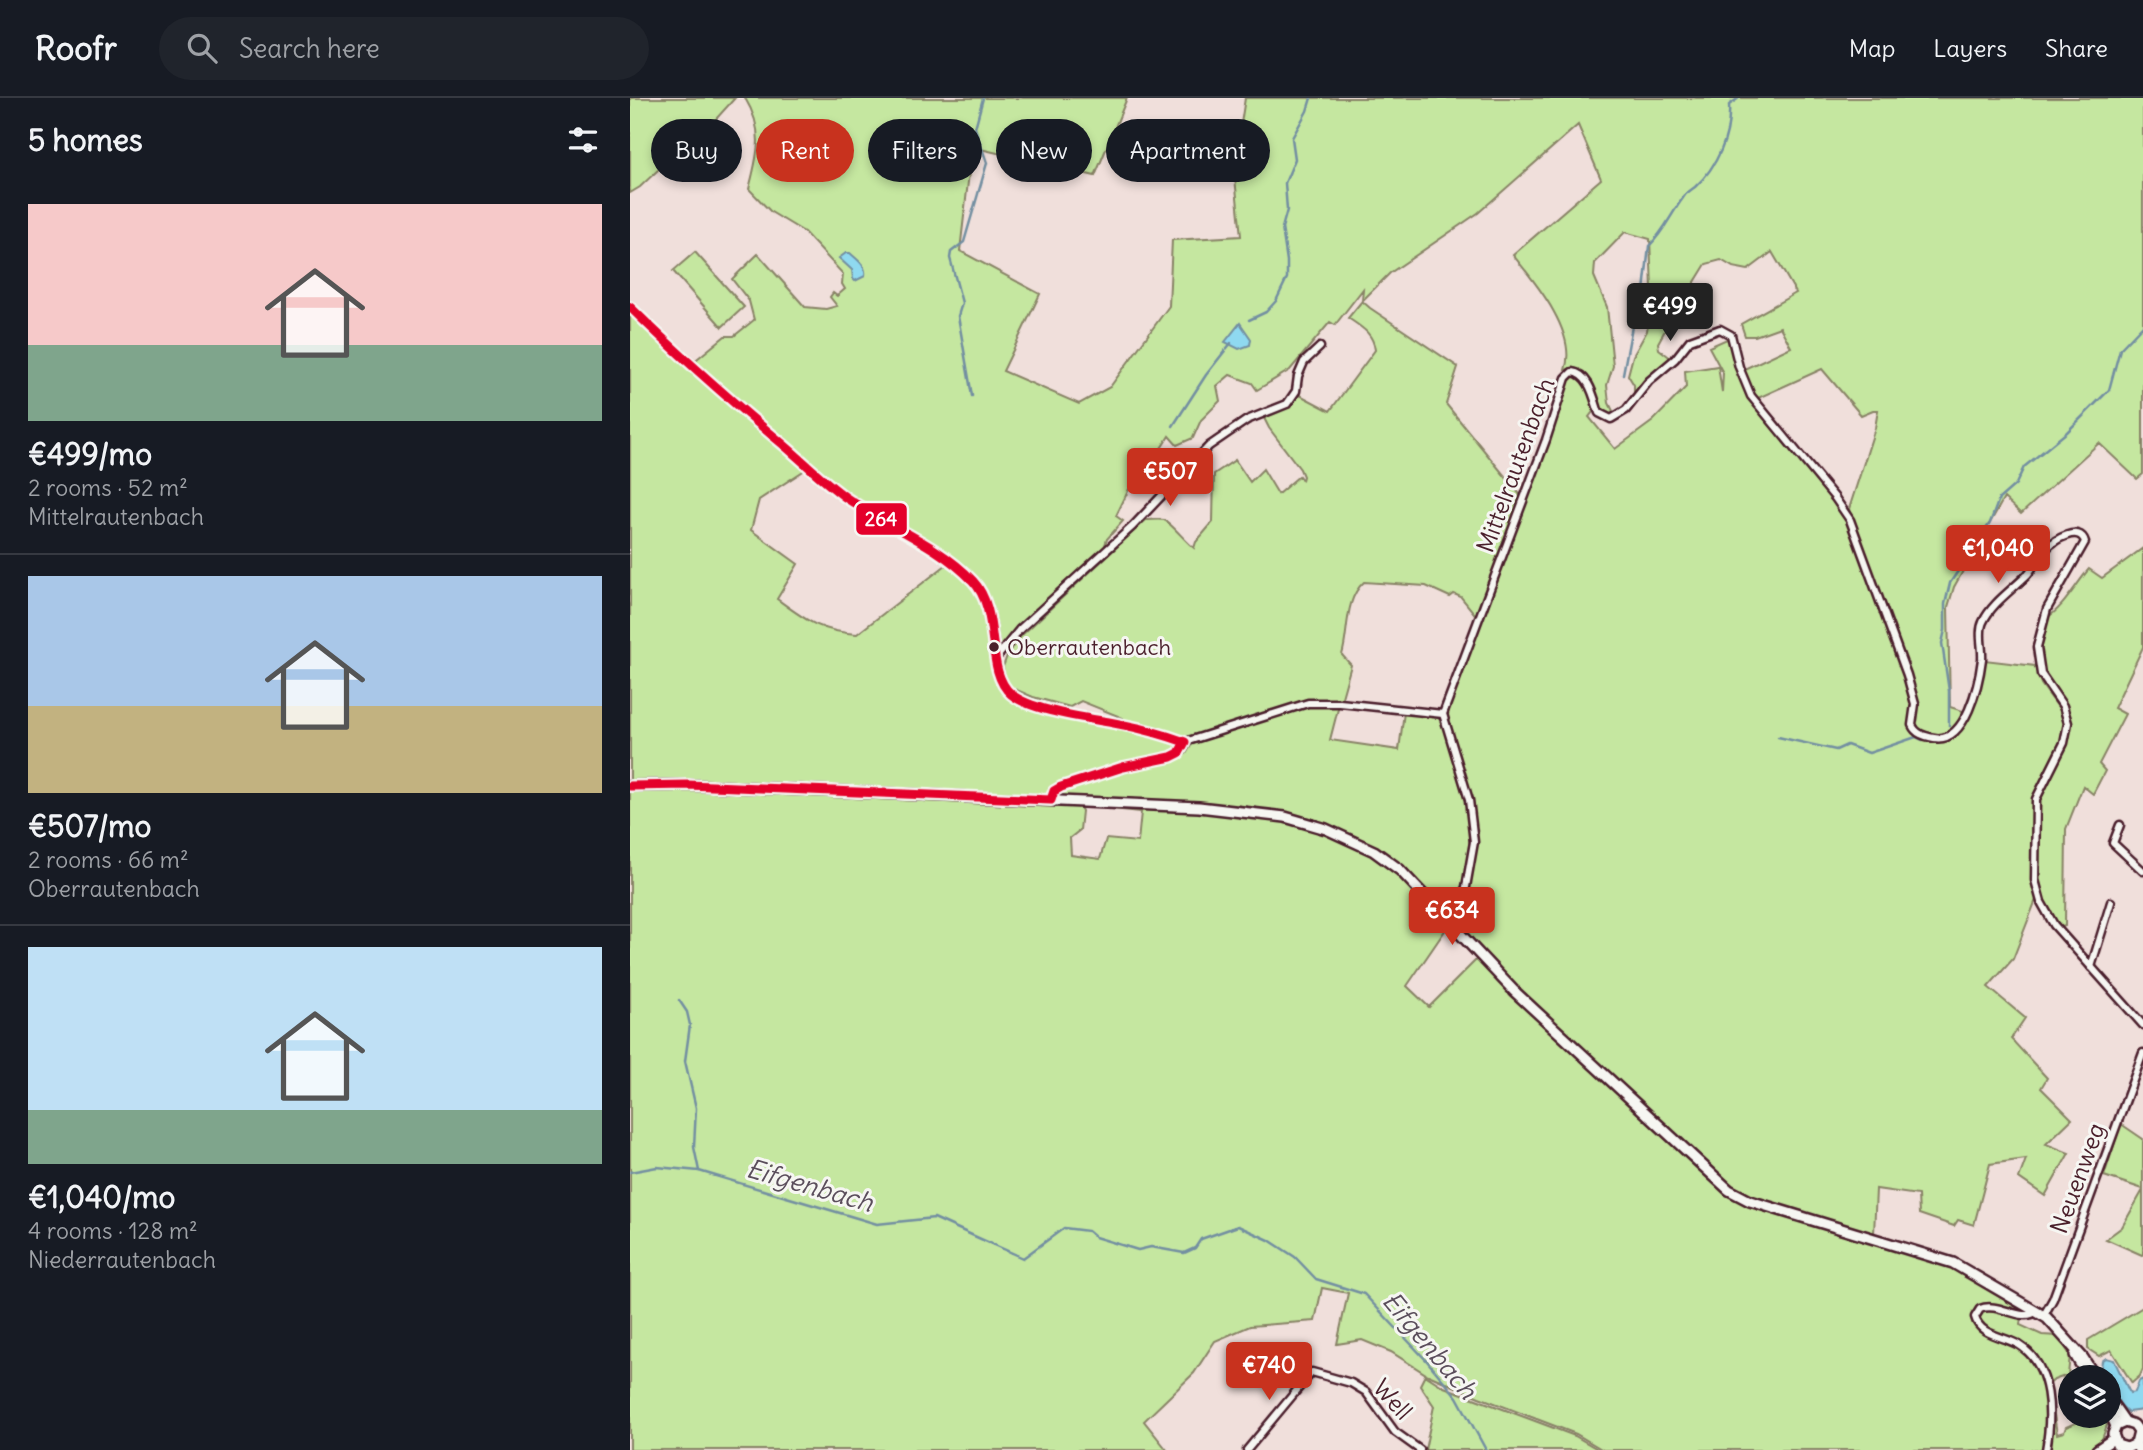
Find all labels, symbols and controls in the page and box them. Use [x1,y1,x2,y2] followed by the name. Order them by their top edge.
[159,17,649,80] search box
[35,27,117,69] text: Roofr
[183,29,221,67] icon: search
[239,32,380,65] text: Search here
[1849,33,1895,63] text: Map
[1933,33,2007,63] text: Layers
[2045,33,2108,63] text: Share
[651,119,742,182] chip: Buy
[756,119,854,182] chip: Rent
[868,119,982,182] chip: Filters
[996,119,1092,182] chip: New
[1106,119,1270,182] chip: Apartment
[28,121,143,159] text: 5 homes
[564,121,602,159] icon: filters
[252,250,378,376] icon: home
[1629,284,1711,343] pin: €499
[1643,291,1697,320] text: €499
[1469,374,1561,556] street label: Mittelrautenbach
[28,435,152,473] text: €499/mo
[1129,448,1211,508] pin: €507
[1143,456,1197,485] text: €507
[28,473,188,502] text: 2 rooms · 52 m²
[28,502,204,531] text: Mittelrautenbach
[855,502,908,536] line badge: 264
[865,507,897,531] text: 264
[1941,526,2055,585] pin: €1,040
[1962,533,2034,562] text: €1,040
[252,622,378,748] icon: home
[1007,633,1171,661] place label: Oberrautenbach
[987,640,1001,654] marker: Oberrautenbach
[28,807,151,845] text: €507/mo
[28,845,189,874] text: 2 rooms · 66 m²
[28,874,200,903] text: Oberrautenbach
[1411,888,1493,947] pin: €634
[1425,895,1479,924] text: €634
[252,993,378,1119] icon: home
[2043,1119,2111,1237] street label: Neuenweg
[743,1151,878,1219] water label: Eifgenbach
[28,1178,175,1216] text: €1,040/mo
[28,1216,198,1245] text: 4 rooms · 128 m²
[28,1245,216,1274] text: Niederrautenbach
[1376,1285,1485,1406] water label: Eifgenbach
[1228,1342,1310,1402] pin: €740
[1242,1350,1296,1379] text: €740
[2058,1365,2121,1428] map controls
[2058,1365,2121,1428] button: layers
[1367,1372,1419,1426] street label: Well

